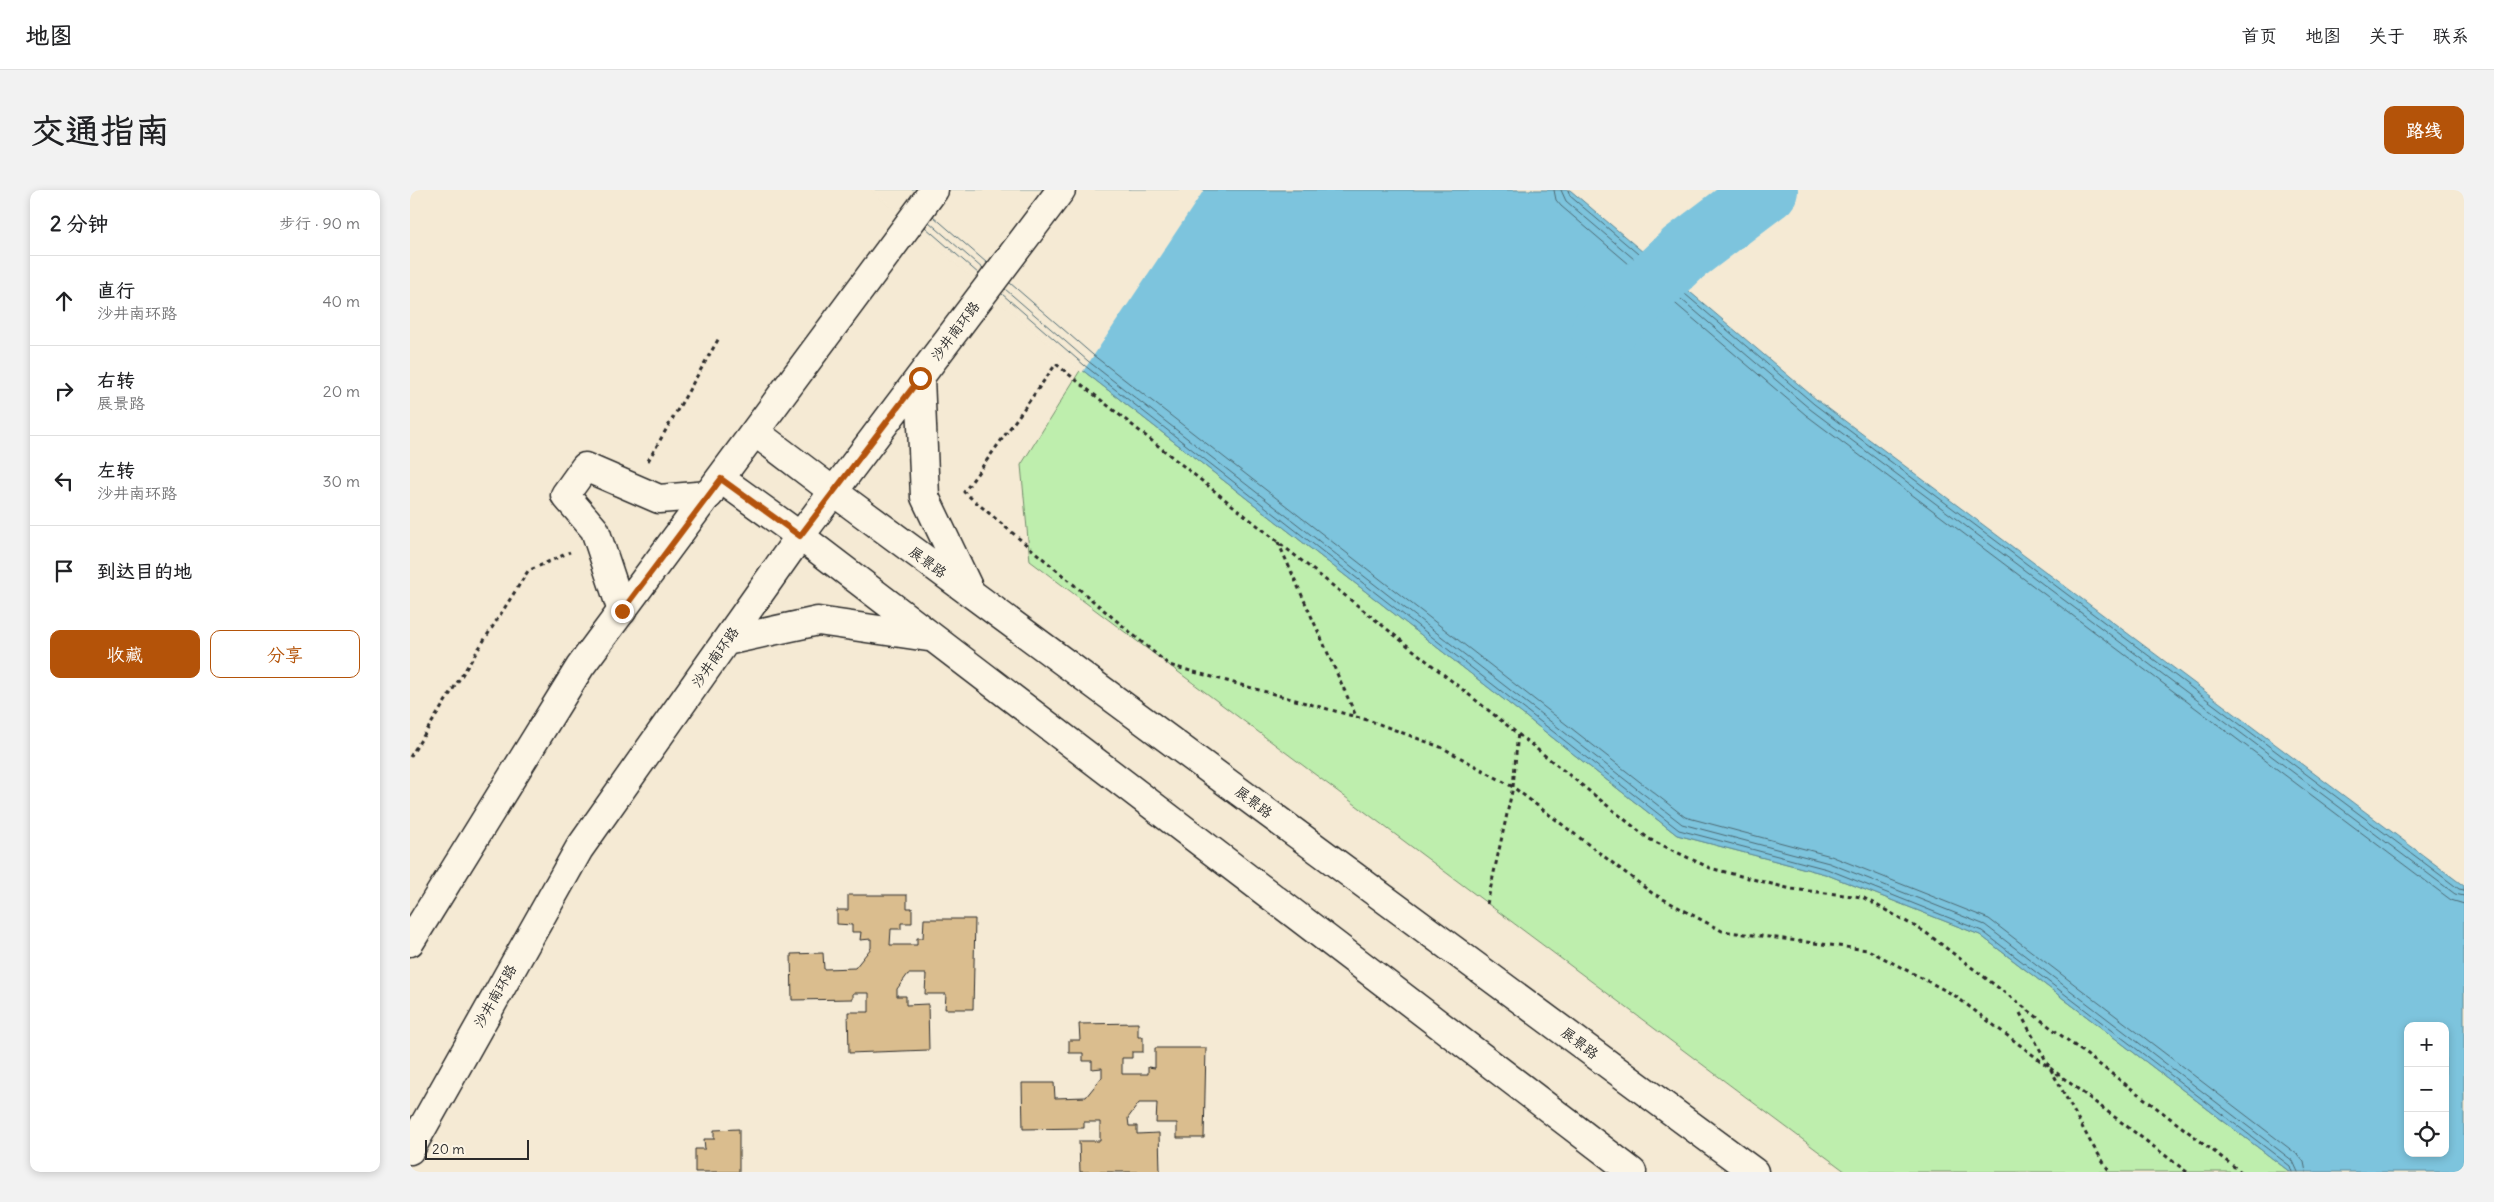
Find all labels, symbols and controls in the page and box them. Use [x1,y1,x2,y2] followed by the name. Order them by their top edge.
[25,20,73,50] text: 地图
[2241,24,2277,47] text: 首页
[2305,24,2341,47] text: 地图
[2369,24,2405,47] text: 关于
[2433,24,2469,47] text: 联系
[2384,106,2464,154] button: 路线
[30,108,170,152] text: 交通指南
[50,210,109,237] text: 2 分钟
[279,213,360,233] text: 步行 · 90 m
[97,278,135,302] text: 直行
[50,287,78,315] icon: ahead
[322,291,360,311] text: 40 m
[927,298,983,364] street label: 沙井南环路
[97,303,177,323] text: 沙井南环路
[909,367,932,390] route start
[97,368,135,392] text: 右转
[50,377,78,405] icon: right
[323,381,360,401] text: 20 m
[97,393,145,413] text: 展景路
[97,458,135,482] text: 左转
[50,467,78,495] icon: left
[323,471,360,491] text: 30 m
[97,483,177,503] text: 沙井南环路
[906,542,950,582] street label: 展景路
[50,557,78,585] icon: arrive
[97,559,192,583] text: 到达目的地
[611,600,634,623] route end
[688,623,742,691] street label: 沙井南环路
[50,630,200,678] button: 收藏
[210,630,360,678] button: 分享
[1232,782,1276,822] street label: 展景路
[470,961,520,1031] street label: 沙井南环路
[2404,1022,2449,1157] map controls
[2404,1022,2449,1067] button: +
[1558,1023,1602,1063] street label: 展景路
[2404,1067,2449,1112] button: −
[2404,1112,2449,1157] button: locate
[425,1137,529,1160] scale bar
[432,1140,465,1158] text: 20 m

